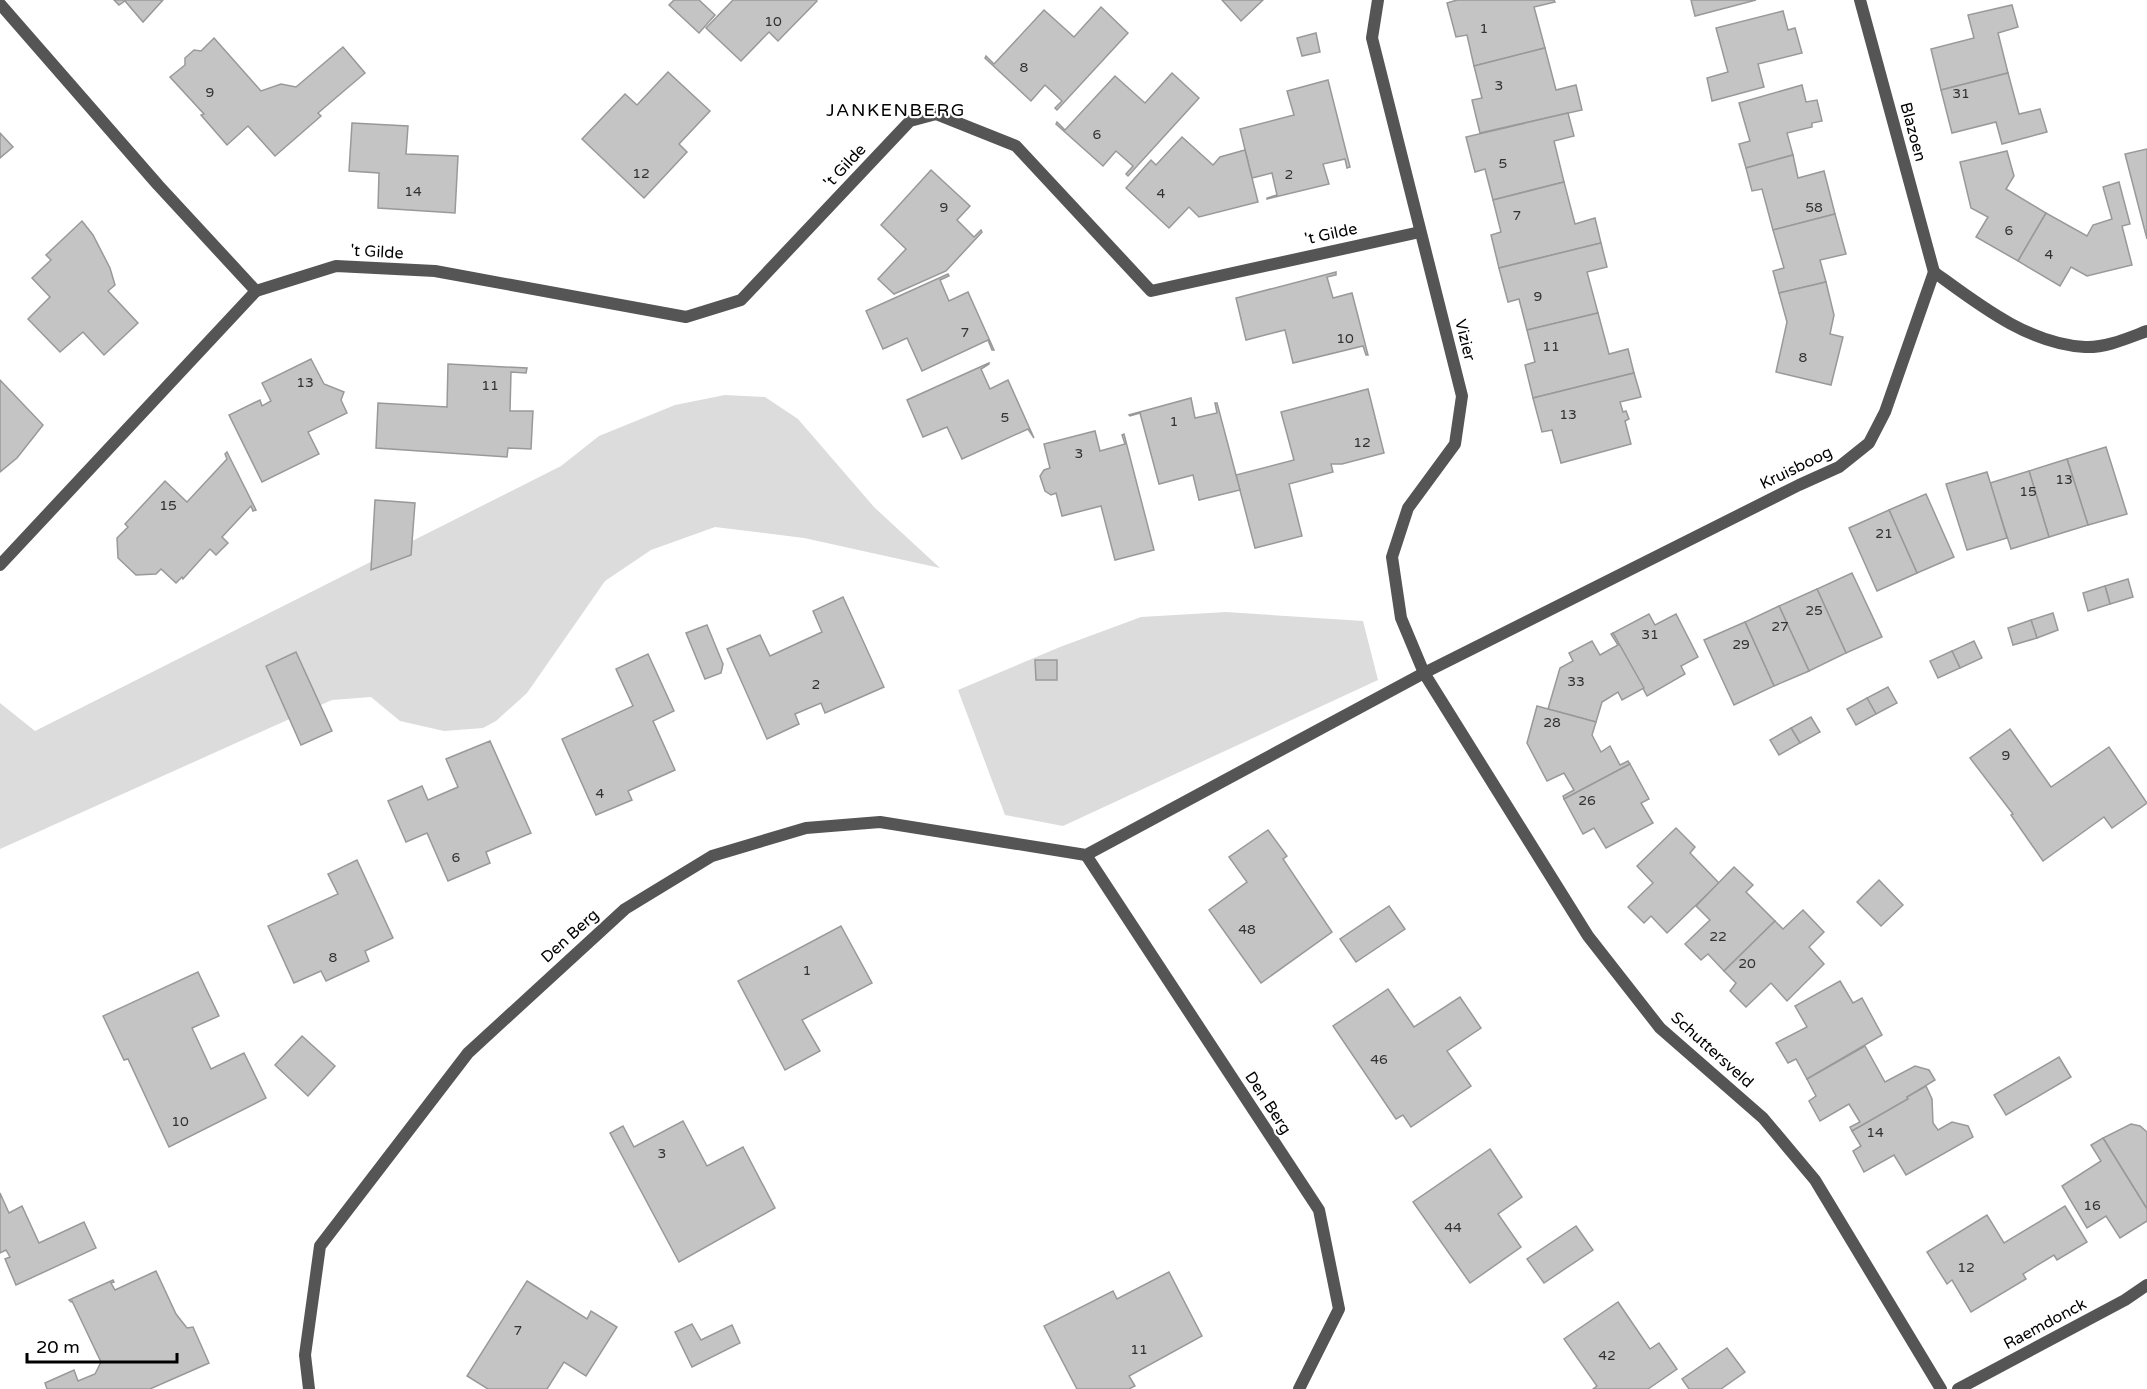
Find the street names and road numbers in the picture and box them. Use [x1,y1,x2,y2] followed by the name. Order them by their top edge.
[1896,100,1930,164] street label: Blazoen
[820,140,870,192] street label: 't Gilde
[1303,219,1359,249] street label: 't Gilde
[350,241,404,263] street label: 't Gilde
[1450,317,1480,364] street label: Vizier
[1757,442,1835,494] street label: Kruisboog
[537,905,603,967] street label: Den Berg
[1667,1008,1757,1092] street label: Schuttersveld
[1240,1068,1296,1138] street label: Den Berg
[2000,1294,2090,1354] street label: Raemdonck

